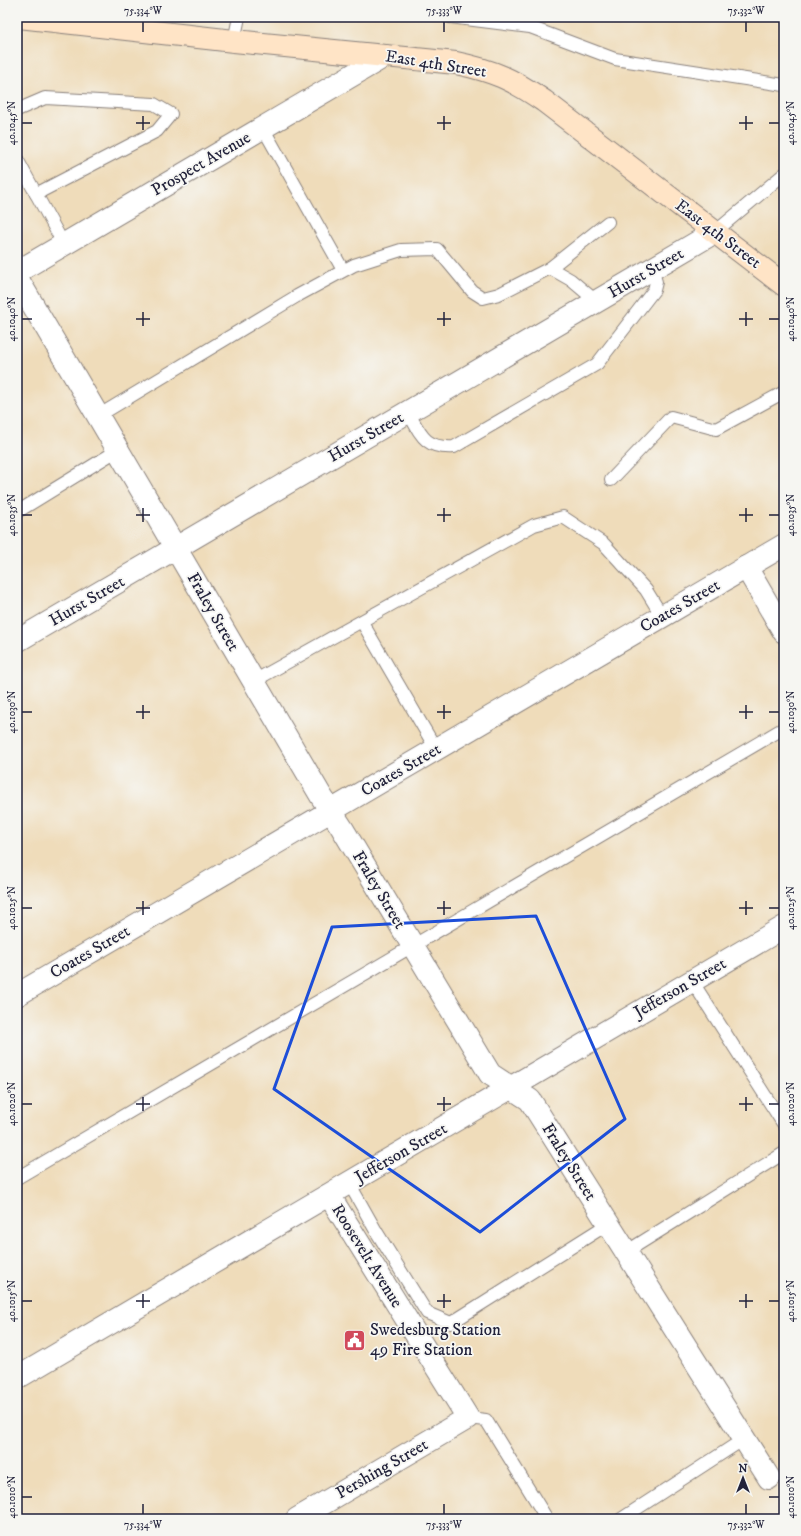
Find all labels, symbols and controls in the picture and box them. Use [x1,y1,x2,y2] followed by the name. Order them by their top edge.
[124,5,163,17] text: 75.334°W
[426,5,463,17] text: 75.333°W
[728,5,765,17] text: 75.332°W
[384,45,489,83] street label: East 4th Street
[6,101,18,145] text: 40.1045°N
[785,101,797,145] text: 40.1045°N
[147,127,255,201] street label: Prospect Avenue
[671,195,766,274] street label: East 4th Street
[604,242,688,303] street label: Hurst Street
[6,296,18,342] text: 40.1040°N
[785,296,797,342] text: 40.1040°N
[324,406,408,467] street label: Hurst Street
[6,494,18,536] text: 40.1035°N
[785,494,797,536] text: 40.1035°N
[182,569,245,656] street label: Fraley Street
[45,570,129,631] street label: Hurst Street
[636,574,724,638] street label: Coates Street
[6,690,18,734] text: 40.1030°N
[785,690,797,734] text: 40.1030°N
[357,738,445,802] street label: Coates Street
[347,847,411,933] street label: Fraley Street
[6,886,18,930] text: 40.1025°N
[785,886,797,930] text: 40.1025°N
[46,920,134,984] street label: Coates Street
[628,952,731,1024] street label: Jefferson Street
[6,1082,18,1126] text: 40.1020°N
[785,1082,797,1126] text: 40.1020°N
[349,1117,452,1189] street label: Jefferson Street
[537,1119,602,1205] street label: Fraley Street
[326,1200,408,1312] street label: Roosevelt Avenue
[6,1280,18,1322] text: 40.1015°N
[785,1280,797,1322] text: 40.1015°N
[370,1319,501,1361] place label: Swedesburg Station 49 Fire Station
[341,1327,367,1353] public building icon: Swedesburg Station 49 Fire Station
[332,1433,433,1504] street label: Pershing Street
[723,1458,763,1498] north arrow
[738,1462,748,1476] text: N
[6,1476,18,1518] text: 40.1010°N
[785,1476,797,1518] text: 40.1010°N
[124,1519,163,1531] text: 75.334°W
[426,1519,463,1531] text: 75.333°W
[728,1519,765,1531] text: 75.332°W

